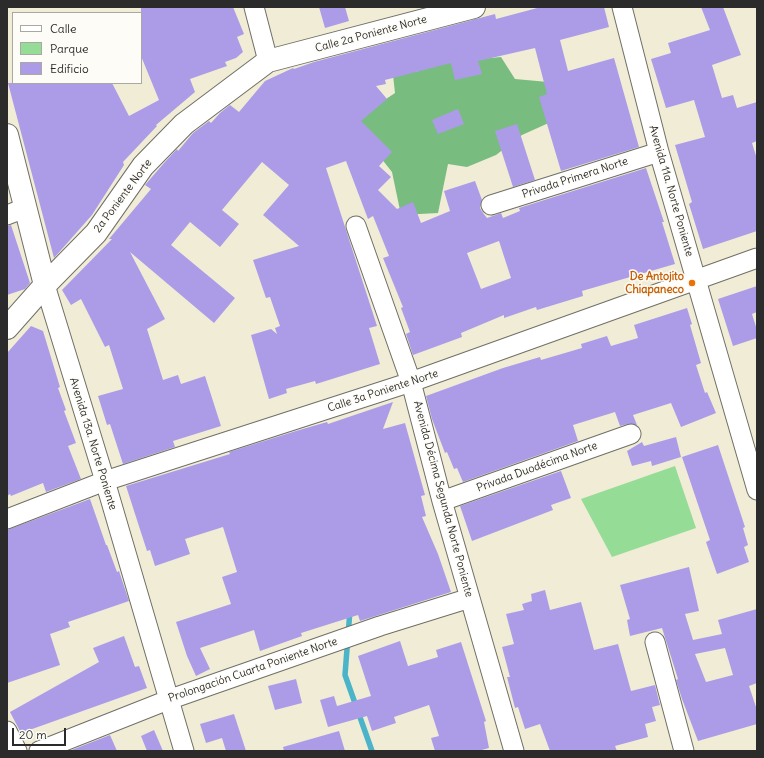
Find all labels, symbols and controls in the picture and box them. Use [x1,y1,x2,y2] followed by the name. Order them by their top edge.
[12,12,142,84] legend
[314,13,428,55] street label: Calle 2a Poniente Norte
[50,21,77,36] text: Calle
[50,41,89,56] text: Parque
[50,61,89,76] text: Edificio
[646,124,696,258] street label: Avenida 11a. Norte Poniente
[520,155,630,201] street label: Privada Primera Norte
[91,157,155,235] street label: 2a Poniente Norte
[625,270,684,296] place label: De Antojito Chiapaneco
[687,278,697,288] marker: De Antojito Chiapaneco
[326,367,440,415] street label: Calle 3a Poniente Norte
[67,376,119,512] street label: Avenida 13a. Norte Poniente
[410,399,476,599] street label: Avenida Décima Segunda Norte Poniente
[475,439,599,495] street label: Privada Duodécima Norte
[167,635,339,705] street label: Prolongación Cuarta Poniente Norte
[14,720,68,746] scale bar
[19,727,47,742] text: 20 m

